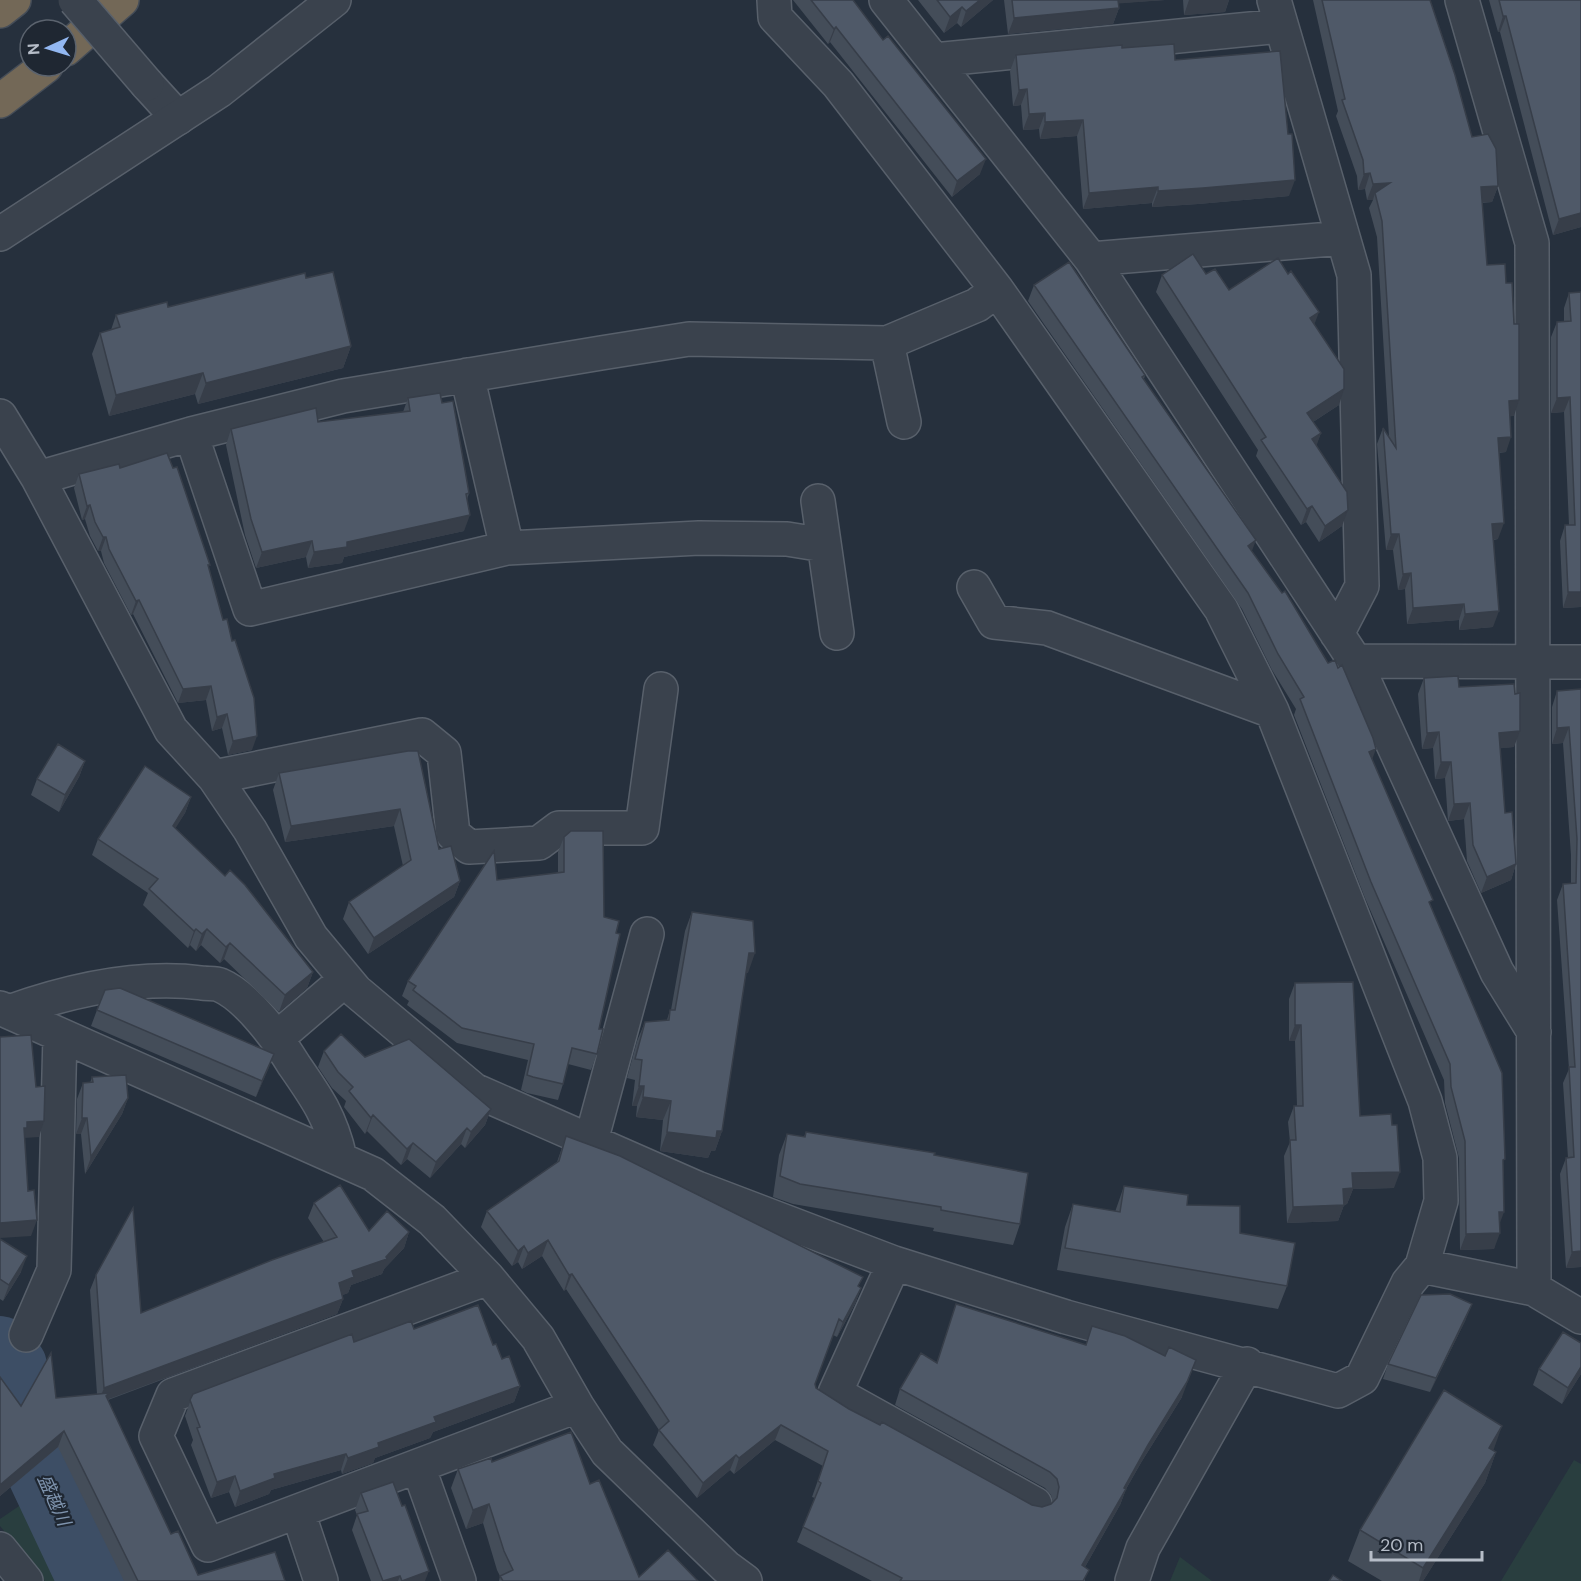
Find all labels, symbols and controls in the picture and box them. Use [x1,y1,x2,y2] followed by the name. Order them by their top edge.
[18,18,78,78] north arrow
[23,42,44,56] text: N
[32,1470,77,1531] water label: 盛越川
[1371,1524,1482,1562] scale bar
[1380,1533,1423,1557] text: 20 m

